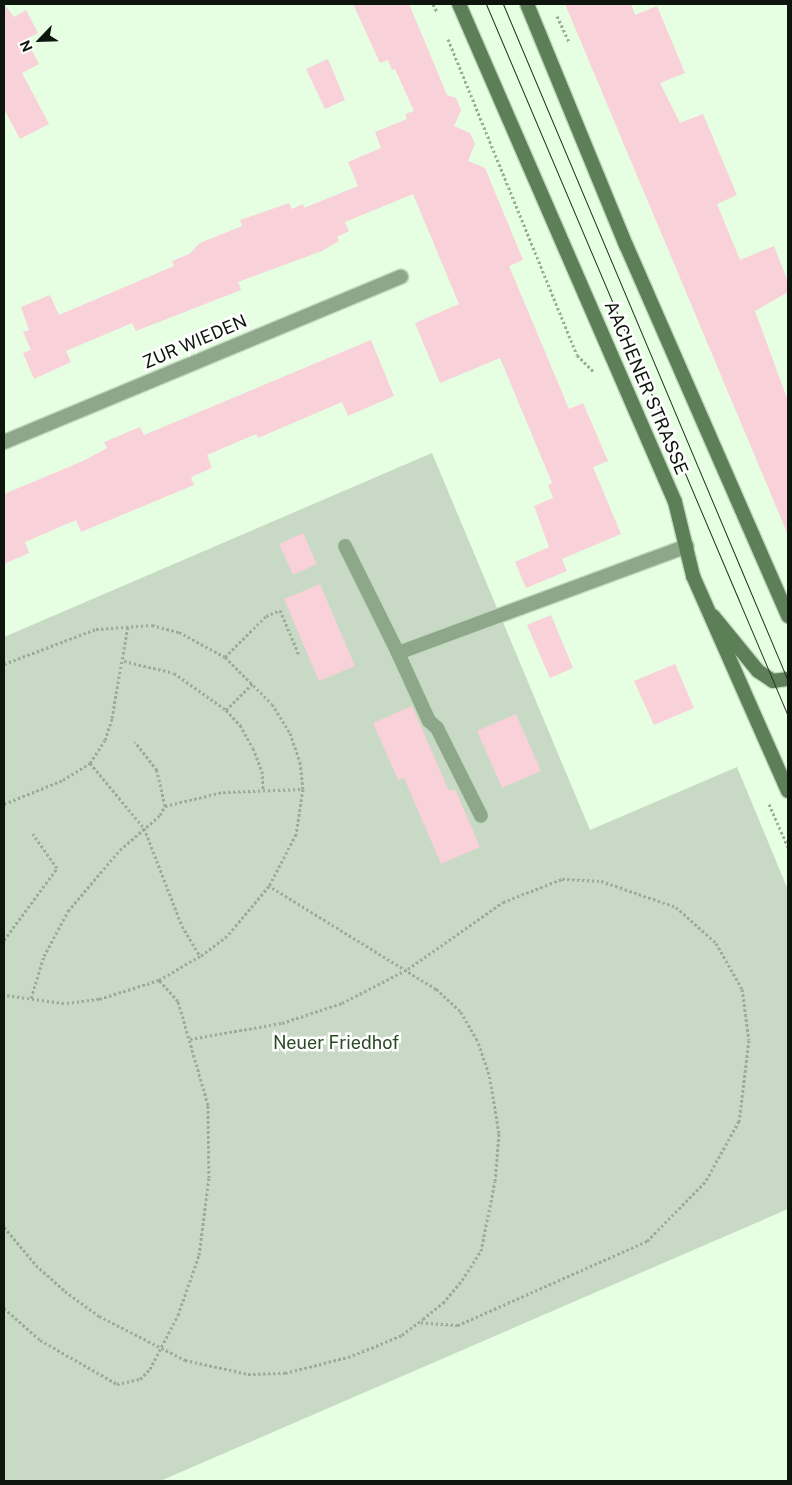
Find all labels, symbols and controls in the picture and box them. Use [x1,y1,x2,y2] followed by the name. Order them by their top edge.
[15,15,65,65] north arrow
[17,38,36,54] text: N
[600,298,692,478] street label: AACHENER STRASSE
[139,310,251,374] street label: ZUR WIEDEN
[273,1032,399,1054] park label: Neuer Friedhof

